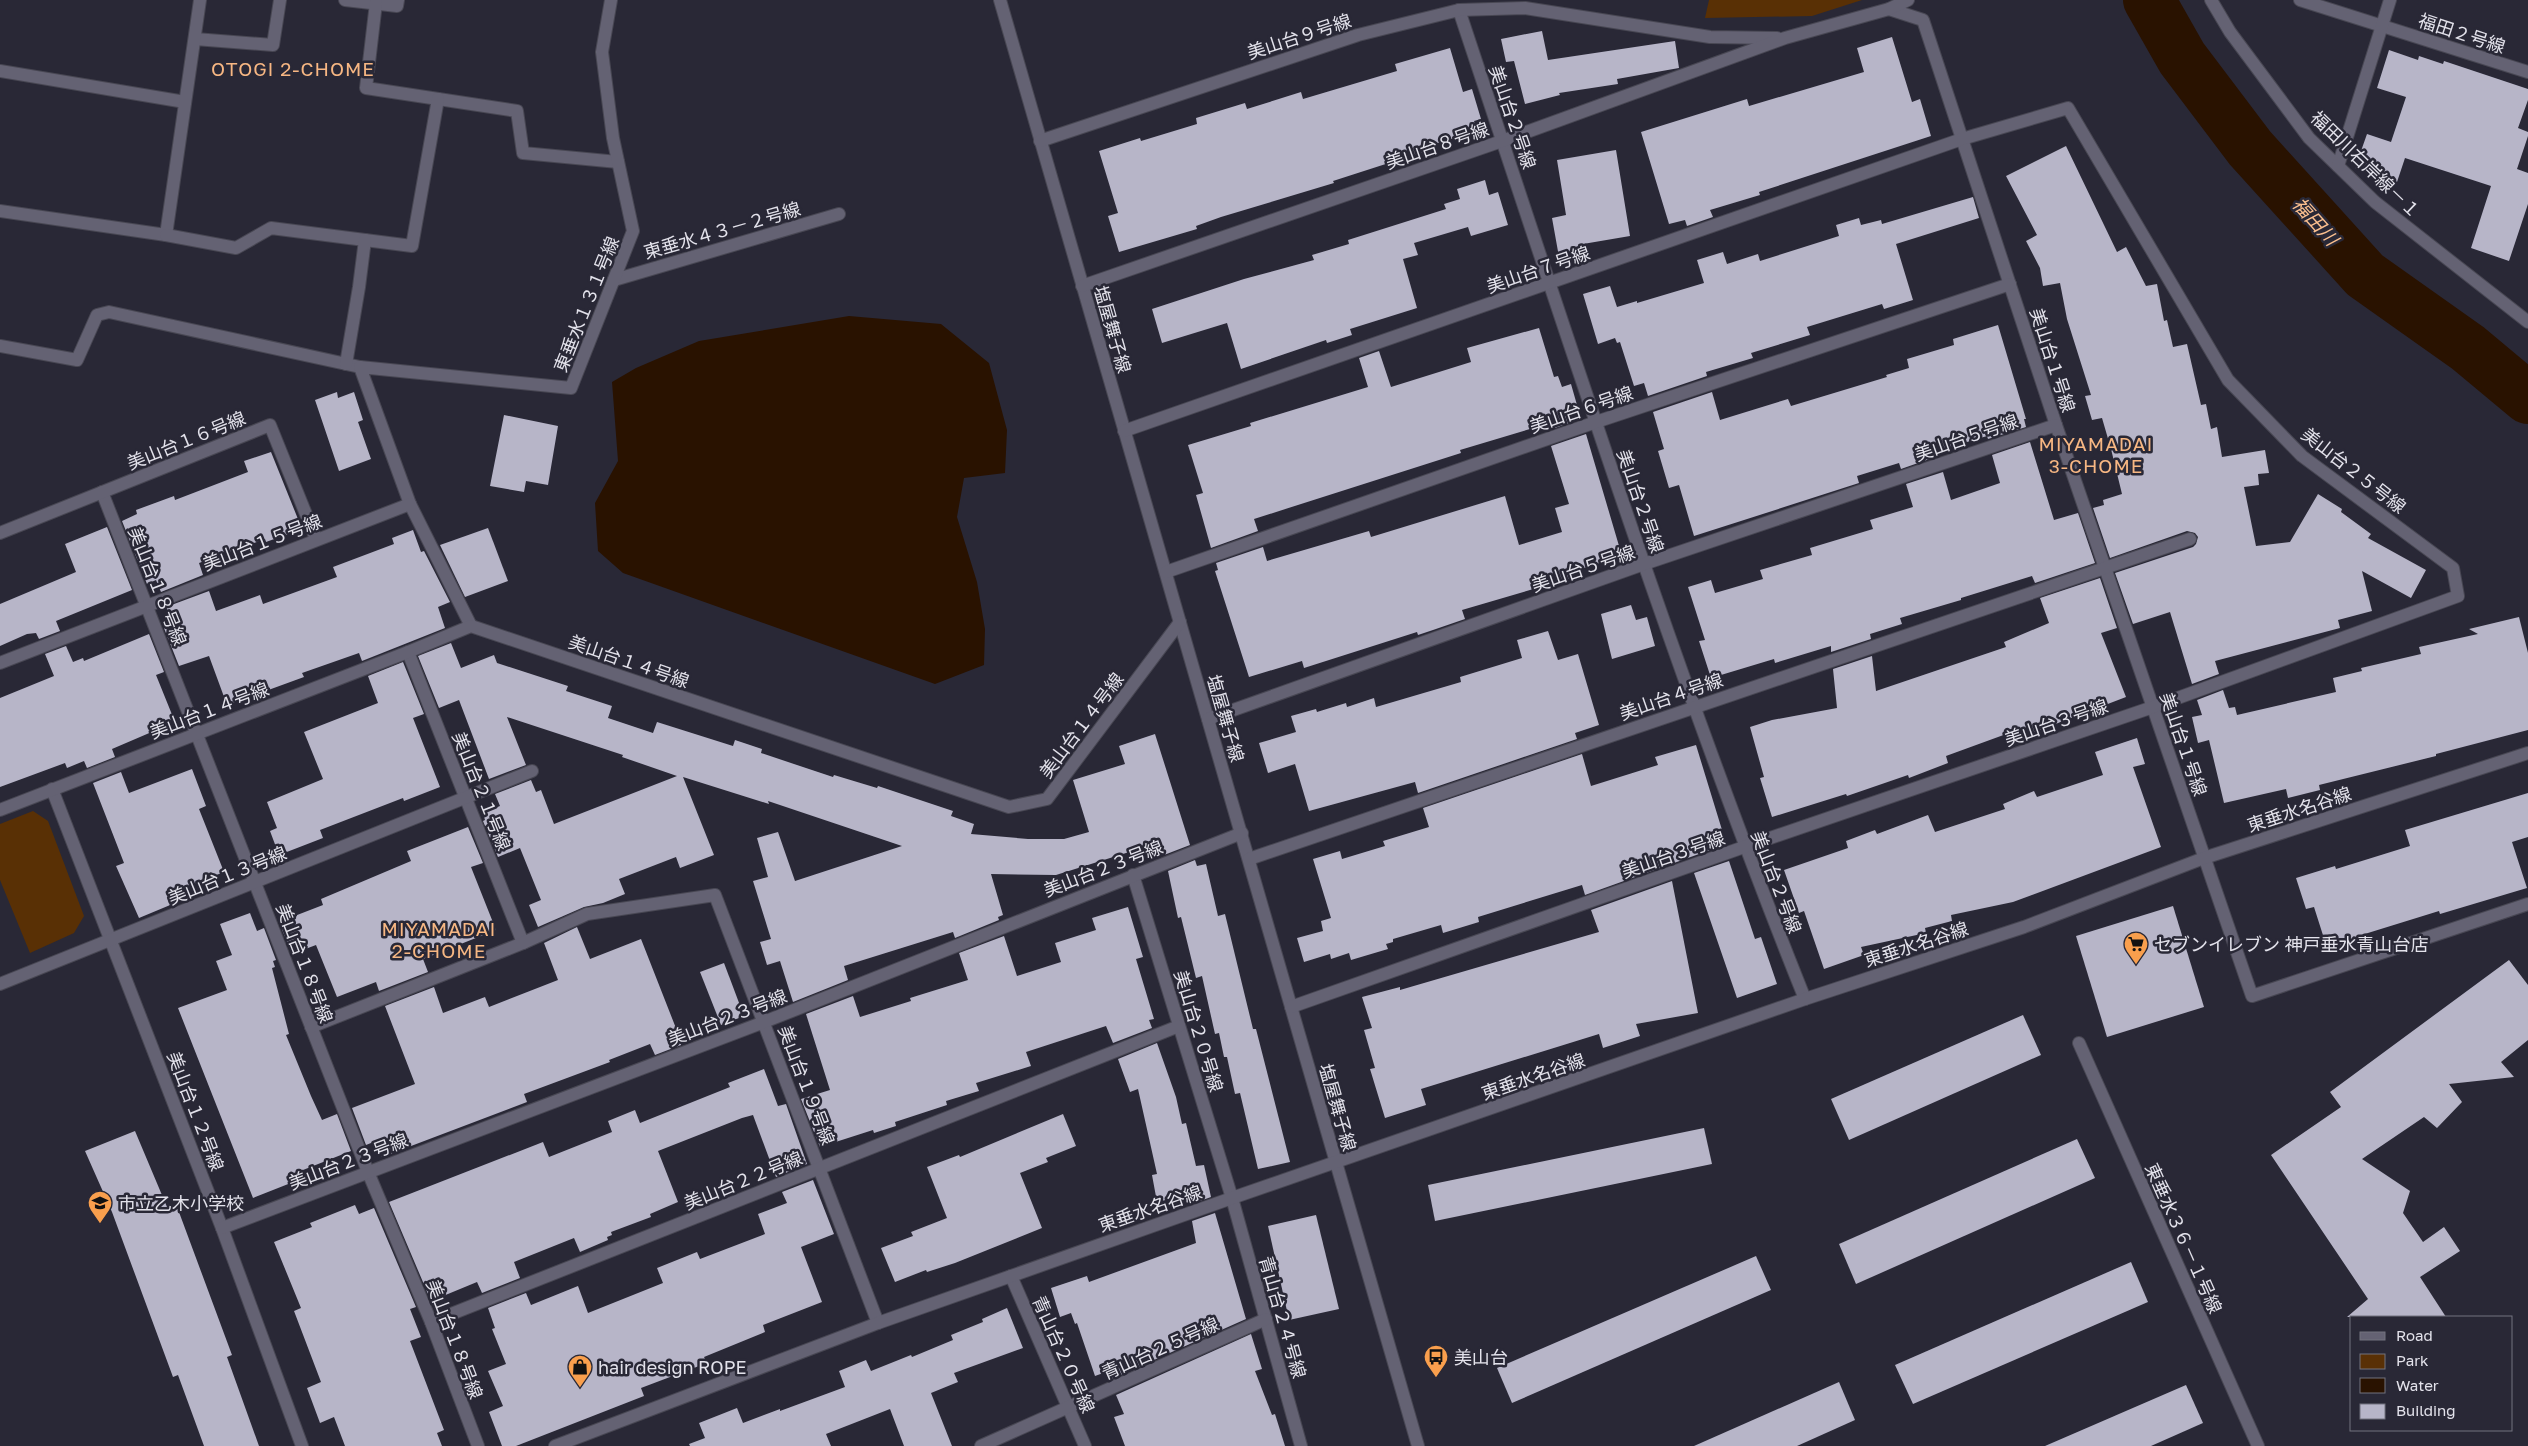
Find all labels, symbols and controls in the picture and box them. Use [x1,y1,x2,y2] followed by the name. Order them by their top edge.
[1244,9,1354,63] street label: 美山台９号線
[2416,9,2508,57] street label: 福田２号線
[211,57,375,80] district label: OTOGI 2-CHOME
[1485,62,1541,172] street label: 美山台２号線
[2307,106,2425,222] street label: 福田川右岸線－１
[1382,117,1492,173] street label: 美山台８号線
[2288,192,2344,250] water label: 福田川
[641,197,803,263] street label: 東垂水４３－２号線
[549,233,623,375] street label: 東垂水１３１号線
[1483,241,1593,297] street label: 美山台７号線
[1090,283,1136,375] street label: 塩屋舞子線
[2026,305,2080,415] street label: 美山台１号線
[1526,381,1636,437] street label: 美山台６号線
[123,406,249,474] street label: 美山台１６号線
[1911,409,2021,465] street label: 美山台５号線
[2298,423,2410,517] street label: 美山台２５号線
[2039,432,2153,477] district label: MIYAMADAI 3-CHOME
[1613,446,1669,556] street label: 美山台２号線
[199,509,325,575] street label: 美山台１５号線
[124,523,192,649] street label: 美山台１８号線
[1528,540,1638,596] street label: 美山台５号線
[566,630,692,692] street label: 美山台１４号線
[1034,668,1128,782] street label: 美山台１４号線
[1616,668,1726,724] street label: 美山台４号線
[1203,672,1249,764] street label: 塩屋舞子線
[146,677,272,743] street label: 美山台１４号線
[2156,689,2212,799] street label: 美山台１号線
[2001,694,2111,750] street label: 美山台３号線
[448,728,516,854] street label: 美山台２１号線
[2244,782,2354,836] street label: 東垂水名谷線
[1618,826,1728,882] street label: 美山台３号線
[1747,828,1807,936] street label: 美山台２号線
[1040,835,1166,901] street label: 美山台２３号線
[164,841,290,909] street label: 美山台１３号線
[272,900,338,1026] street label: 美山台１８号線
[382,917,496,962] district label: MIYAMADAI 2-CHOME
[1861,917,1971,971] street label: 東垂水名谷線
[2123,931,2149,965] supermarket icon: セブンイレブン 神戸垂水青山台店
[2154,933,2429,955] place label: セブンイレブン 神戸垂水青山台店
[1170,968,1228,1094] street label: 美山台２０号線
[664,984,790,1050] street label: 美山台２３号線
[774,1022,840,1148] street label: 美山台１９号線
[163,1048,229,1174] street label: 美山台１２号線
[1478,1048,1588,1104] street label: 東垂水名谷線
[1315,1061,1361,1153] street label: 塩屋舞子線
[285,1128,411,1194] street label: 美山台２３号線
[680,1146,806,1214] street label: 美山台２２号線
[2141,1160,2227,1316] street label: 東垂水３６－１号線
[1095,1180,1205,1236] street label: 東垂水名谷線
[87,1190,113,1224] school or university icon: 市立乙木小学校
[118,1192,244,1214] place label: 市立乙木小学校
[1255,1253,1311,1381] street label: 青山台２４号線
[422,1276,488,1402] street label: 美山台１８号線
[1028,1292,1100,1416] street label: 青山台２０号線
[1098,1312,1222,1384] street label: 青山台２５号線
[2350,1316,2513,1431] legend
[2396,1326,2433,1344] text: Road
[1423,1344,1449,1378] bus stop icon: 美山台
[1454,1346,1508,1368] place label: 美山台
[2396,1351,2429,1369] text: Park
[567,1354,593,1388] shop icon: hair design ROPE
[598,1356,746,1378] place label: hair design ROPE
[2396,1376,2439,1394] text: Water
[2396,1401,2456,1419] text: Building

